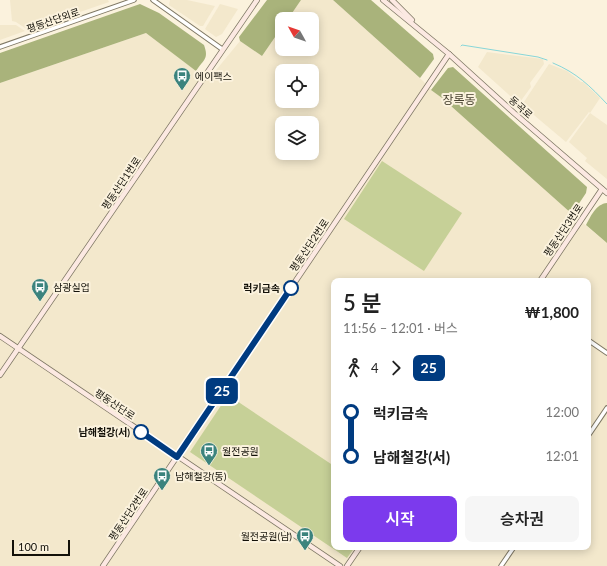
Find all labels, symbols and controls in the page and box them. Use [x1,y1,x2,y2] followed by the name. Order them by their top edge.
[25,5,81,35] street label: 평동산단외로
[275,12,319,56] north arrow
[275,12,319,160] map controls
[275,64,319,108] button: locate
[172,66,192,91] bus stop icon: 에이팩스
[195,70,232,82] place label: 에이팩스
[442,92,476,107] district label: 장록동
[507,93,535,121] street label: 동곡로
[275,116,319,160] button: layers
[99,154,143,212] street label: 평동산단1번로
[541,201,585,259] street label: 평동산단3번로
[287,216,331,274] street label: 평동산단2번로
[30,277,50,302] bus stop icon: 삼광실업
[283,280,299,296] marker: 럭키금속
[53,281,90,293] place label: 삼광실업
[243,282,280,294] place label: 럭키금속
[343,289,381,316] text: 5 분
[524,303,579,321] text: ₩1,800
[343,320,458,336] text: 11:56 – 12:01 · 버스
[343,357,365,379] icon: walk
[385,357,407,379] icon: forward
[421,359,437,376] text: 25
[371,360,379,376] text: 4
[204,378,240,404] line badge: 25
[214,382,230,399] text: 25
[93,386,137,422] street label: 평동산단로
[373,404,428,422] text: 럭키금속
[546,404,579,420] text: 12:00
[133,424,149,440] marker: 남해철강(서)
[79,426,130,438] place label: 남해철강(서)
[199,441,219,466] bus stop icon: 월전공원
[222,445,259,457] place label: 월전공원
[373,448,450,466] text: 남해철강(서)
[546,448,579,464] text: 12:01
[152,466,172,491] bus stop icon: 남해철강(동)
[175,470,227,482] place label: 남해철강(동)
[106,485,150,543] street label: 평동산단2번로
[343,496,457,542] button: 시작
[465,496,579,542] button: 승차권
[295,526,315,551] bus stop icon: 월전공원(남)
[241,530,292,542] place label: 월전공원(남)
[12,538,70,557] scale bar
[18,540,49,553] text: 100 m

